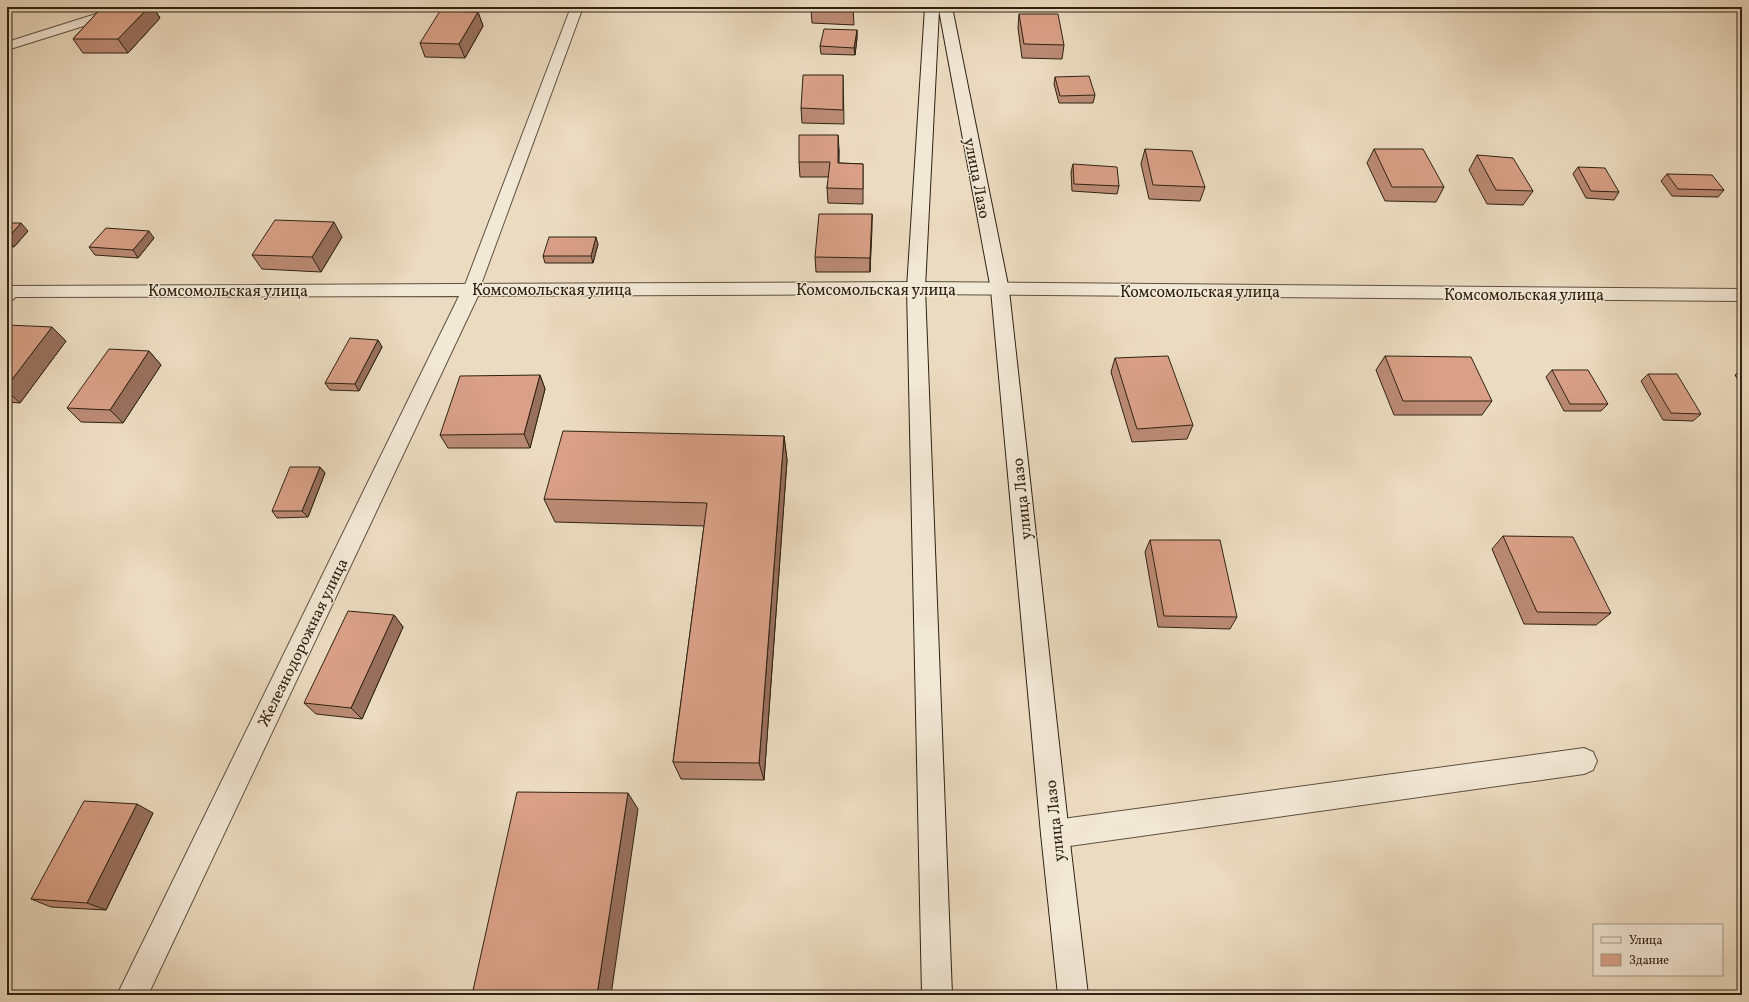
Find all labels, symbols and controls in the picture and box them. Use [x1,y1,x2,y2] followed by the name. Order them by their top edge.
[957,136,995,221] street label: улица Лазо
[472,280,632,302] street label: Комсомольская улица
[796,280,956,302] street label: Комсомольская улица
[148,281,308,303] street label: Комсомольская улица
[1120,282,1280,304] street label: Комсомольская улица
[1444,285,1604,307] street label: Комсомольская улица
[1008,457,1038,541] street label: улица Лазо
[253,555,354,731] street label: Железнодорожная улица
[1041,779,1071,863] street label: улица Лазо
[1593,924,1723,976] legend
[1629,933,1662,949] text: Улица
[1629,953,1669,969] text: Здание

